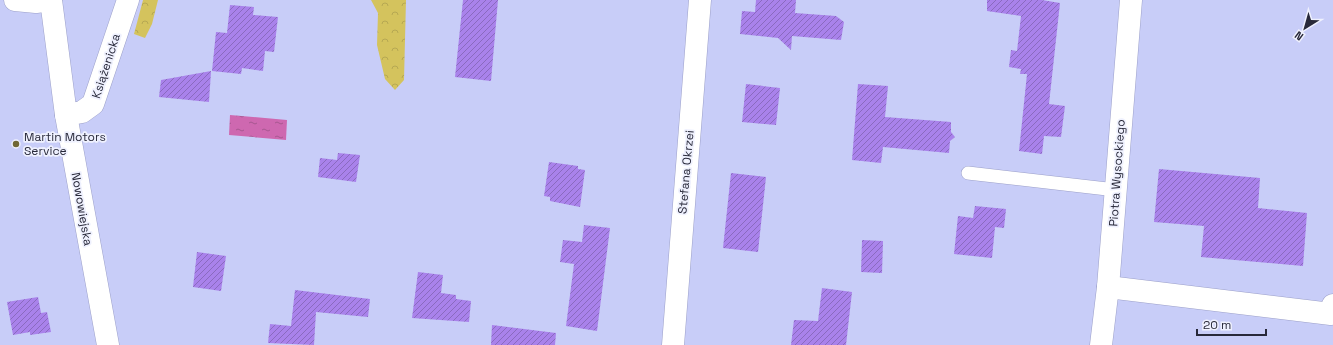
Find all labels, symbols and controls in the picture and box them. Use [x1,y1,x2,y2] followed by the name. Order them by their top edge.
[1285,8,1325,48] north arrow
[1292,28,1306,44] text: N
[88,32,124,100] street label: Książenicka
[1105,119,1129,227] street label: Piotra Wysockiego
[24,129,106,159] place label: Martin Motors Service
[674,129,698,215] street label: Stefana Okrzei
[11,139,21,149] marker: Martin Motors Service
[68,171,96,247] street label: Nowowiejska
[1197,311,1266,337] scale bar
[1203,317,1231,333] text: 20 m

